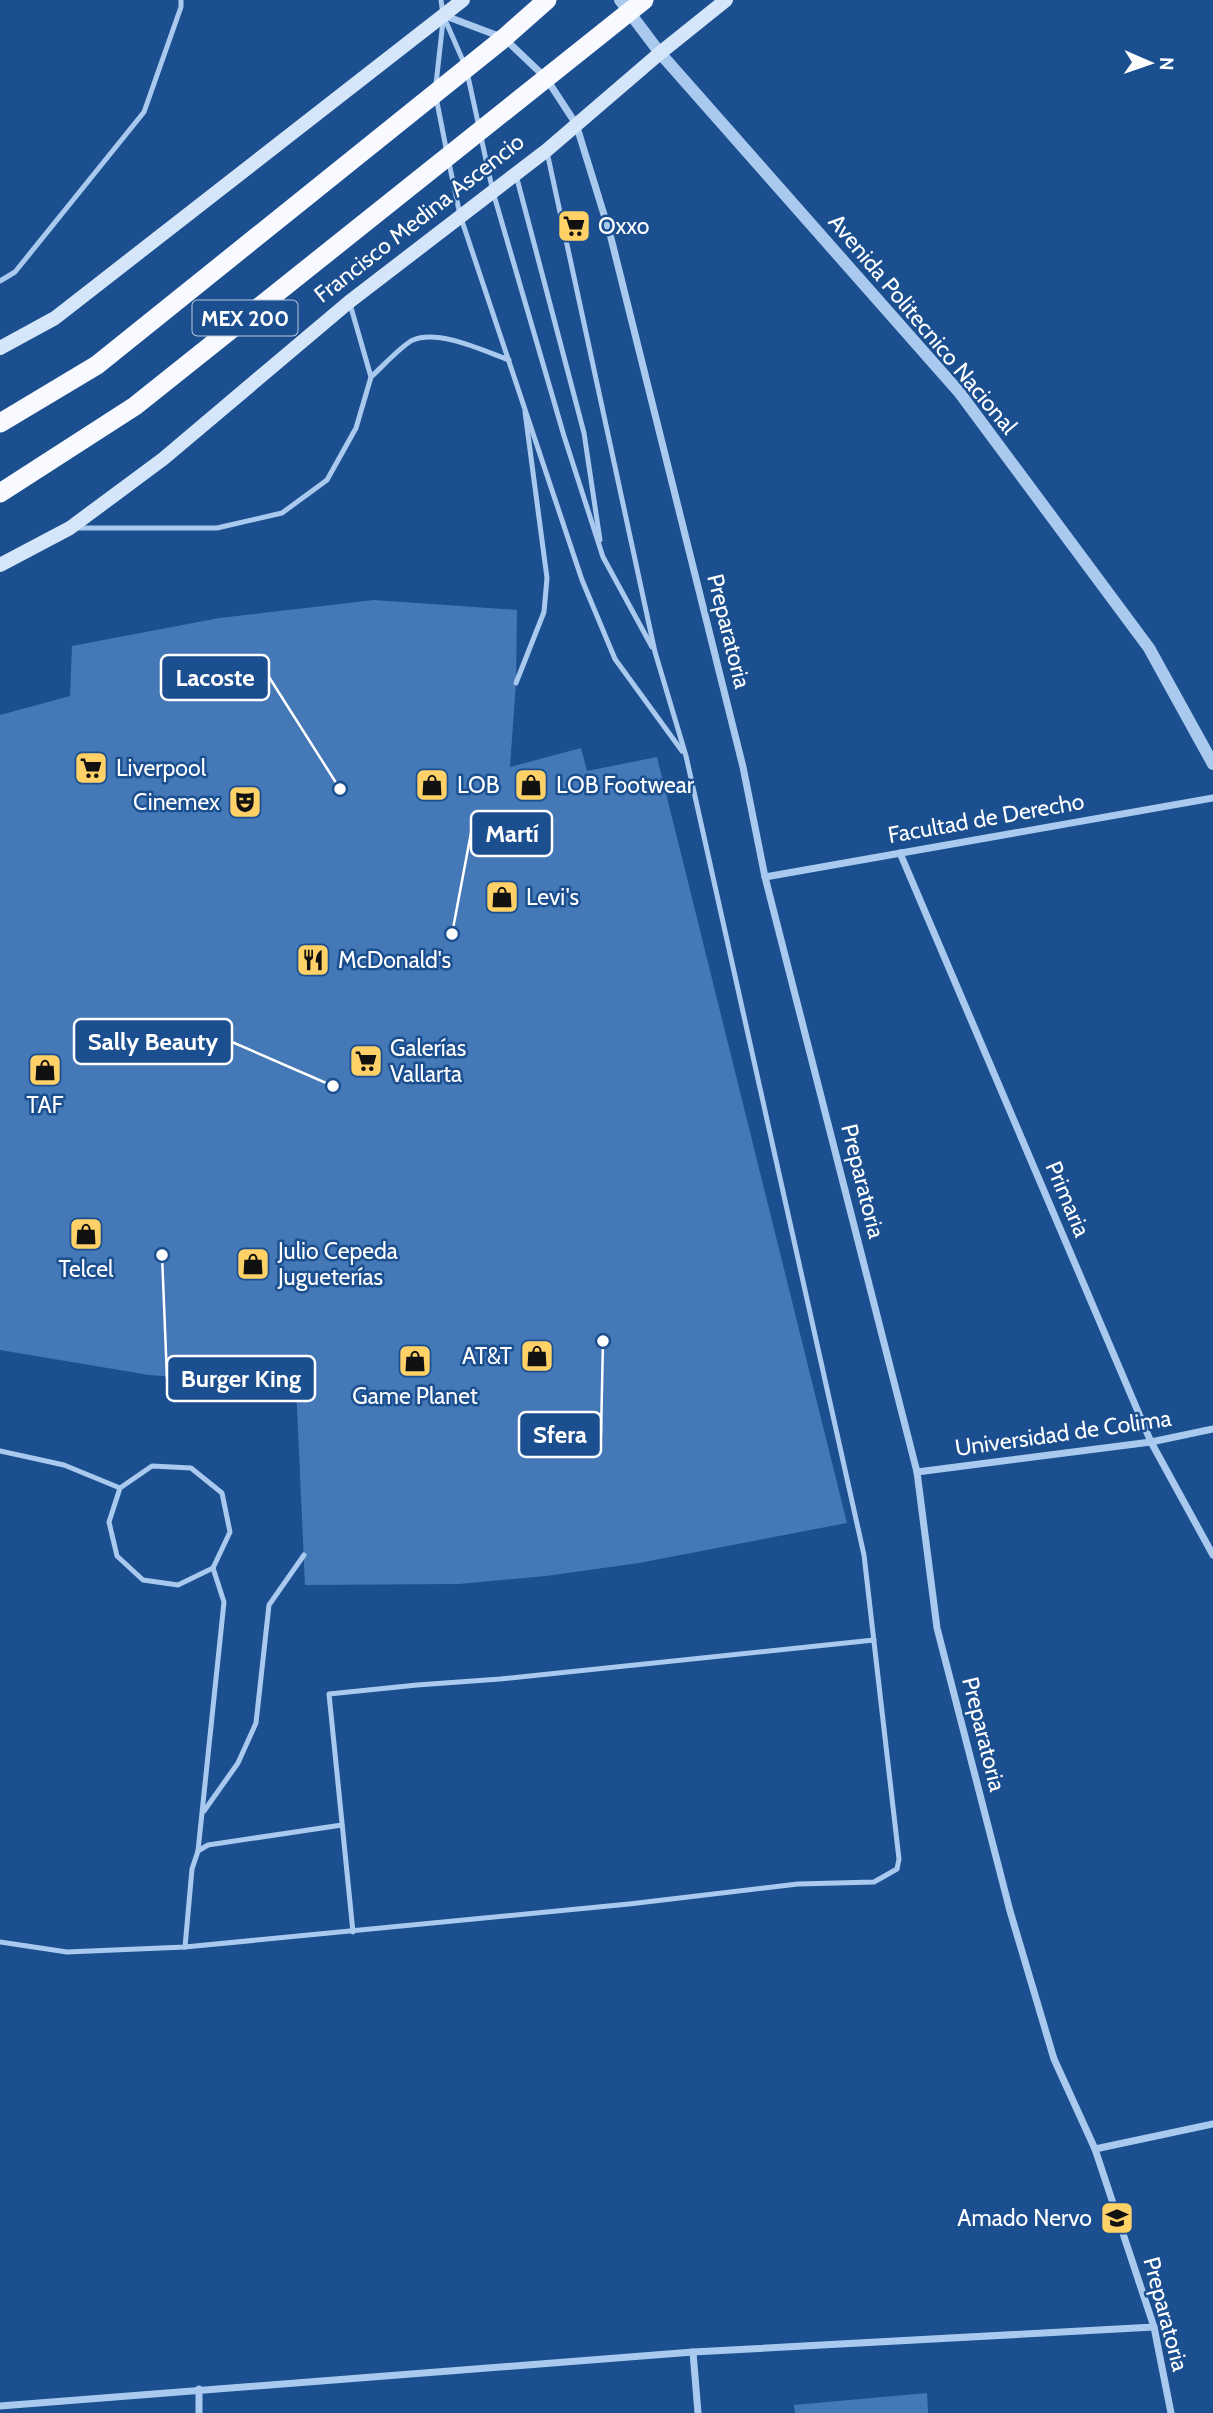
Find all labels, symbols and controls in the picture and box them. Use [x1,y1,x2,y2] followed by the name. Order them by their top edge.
[1115,28,1185,98] north arrow
[1155,56,1178,71] text: N
[309,127,529,309] street label: Francisco Medina Ascencio
[555,207,593,245] supermarket icon: Oxxo
[823,208,1024,440] street label: Avenida Politecnico Nacional
[598,212,650,240] place label: Oxxo
[192,300,298,336] road number: MEX 200
[701,571,757,691] street label: Preparatoria
[161,655,269,700] callout: Lacoste
[175,663,255,692] text: Lacoste
[72,749,110,787] supermarket icon: Liverpool
[116,754,207,782] place label: Liverpool
[413,766,451,804] shop icon: LOB
[512,766,550,804] shop icon: LOB Footwear
[457,771,500,799] place label: LOB
[556,771,695,799] place label: LOB Footwear
[226,783,264,821] theatre icon: Cinemex
[886,787,1086,849] street label: Facultad de Derecho
[133,788,220,816] place label: Cinemex
[471,811,552,856] callout: Martí
[485,819,539,848] text: Martí
[483,878,521,916] shop icon: Levi's
[526,883,579,911] place label: Levi's
[294,941,332,979] restaurant icon: McDonald's
[338,946,451,974] place label: McDonald's
[74,1019,232,1064] callout: Sally Beauty
[88,1027,218,1056] text: Sally Beauty
[390,1034,466,1088] place label: Galerías Vallarta
[347,1042,385,1080] supermarket icon: Galerías Vallarta
[26,1051,64,1089] shop icon: TAF
[26,1091,64,1119] place label: TAF
[835,1121,891,1241] street label: Preparatoria
[1040,1157,1096,1241] street label: Primaria
[67,1215,105,1253] shop icon: Telcel
[277,1237,398,1291] place label: Julio Cepeda Jugueterías
[234,1245,272,1283] shop icon: Julio Cepeda Jugueterías
[58,1255,114,1283] place label: Telcel
[518,1337,556,1375] shop icon: AT&T
[396,1342,434,1380] shop icon: Game Planet
[462,1342,512,1370] place label: AT&T
[167,1356,315,1401] callout: Burger King
[181,1364,301,1393] text: Burger King
[352,1382,478,1410] place label: Game Planet
[953,1404,1173,1462] street label: Universidad de Colima
[519,1412,601,1457] callout: Sfera
[533,1420,587,1449] text: Sfera
[956,1674,1012,1794] street label: Preparatoria
[1098,2199,1136,2237] school or university icon: Amado Nervo
[957,2204,1092,2232] place label: Amado Nervo
[1137,2254,1195,2374] street label: Preparatoria

